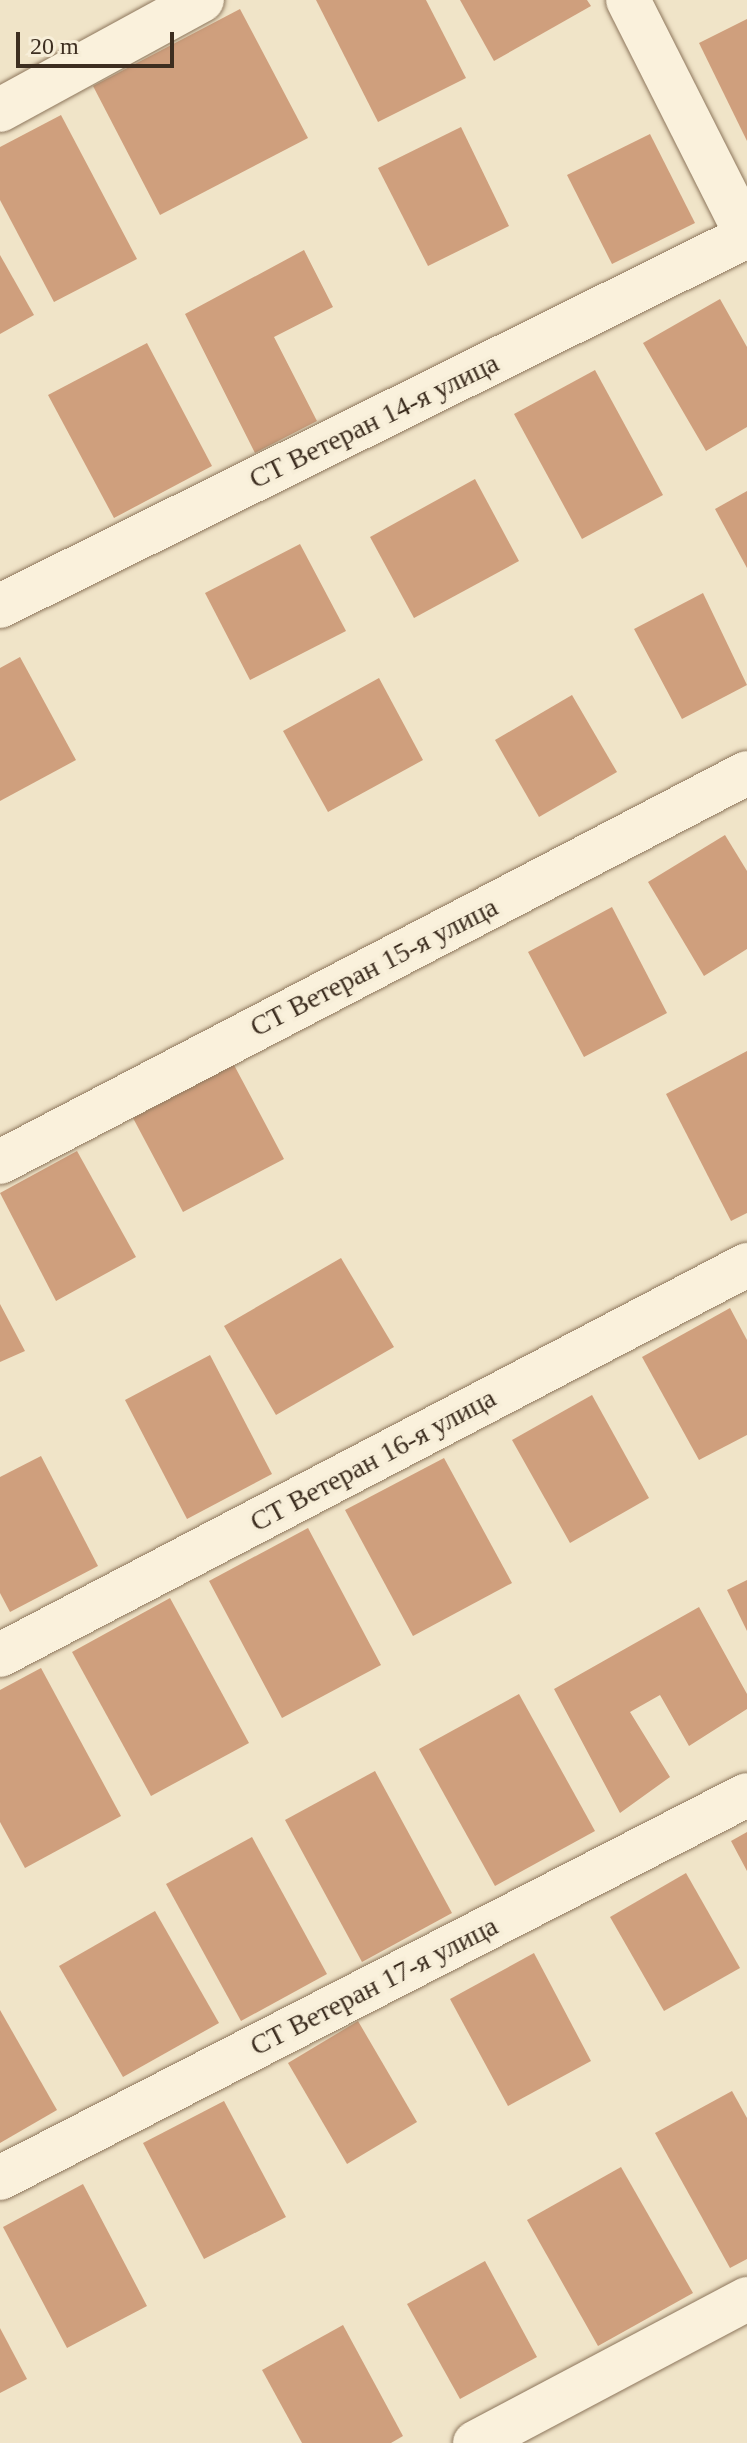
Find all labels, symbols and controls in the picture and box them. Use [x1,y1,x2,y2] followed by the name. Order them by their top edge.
[20,16,178,66] scale bar
[30,33,79,59] text: 20 m
[244,346,504,496] street label: СТ Ветеран 14-я улица
[245,890,503,1044] street label: СТ Ветеран 15-я улица
[244,1381,502,1539] street label: СТ Ветеран 16-я улица
[245,1909,503,2063] street label: СТ Ветеран 17-я улица

